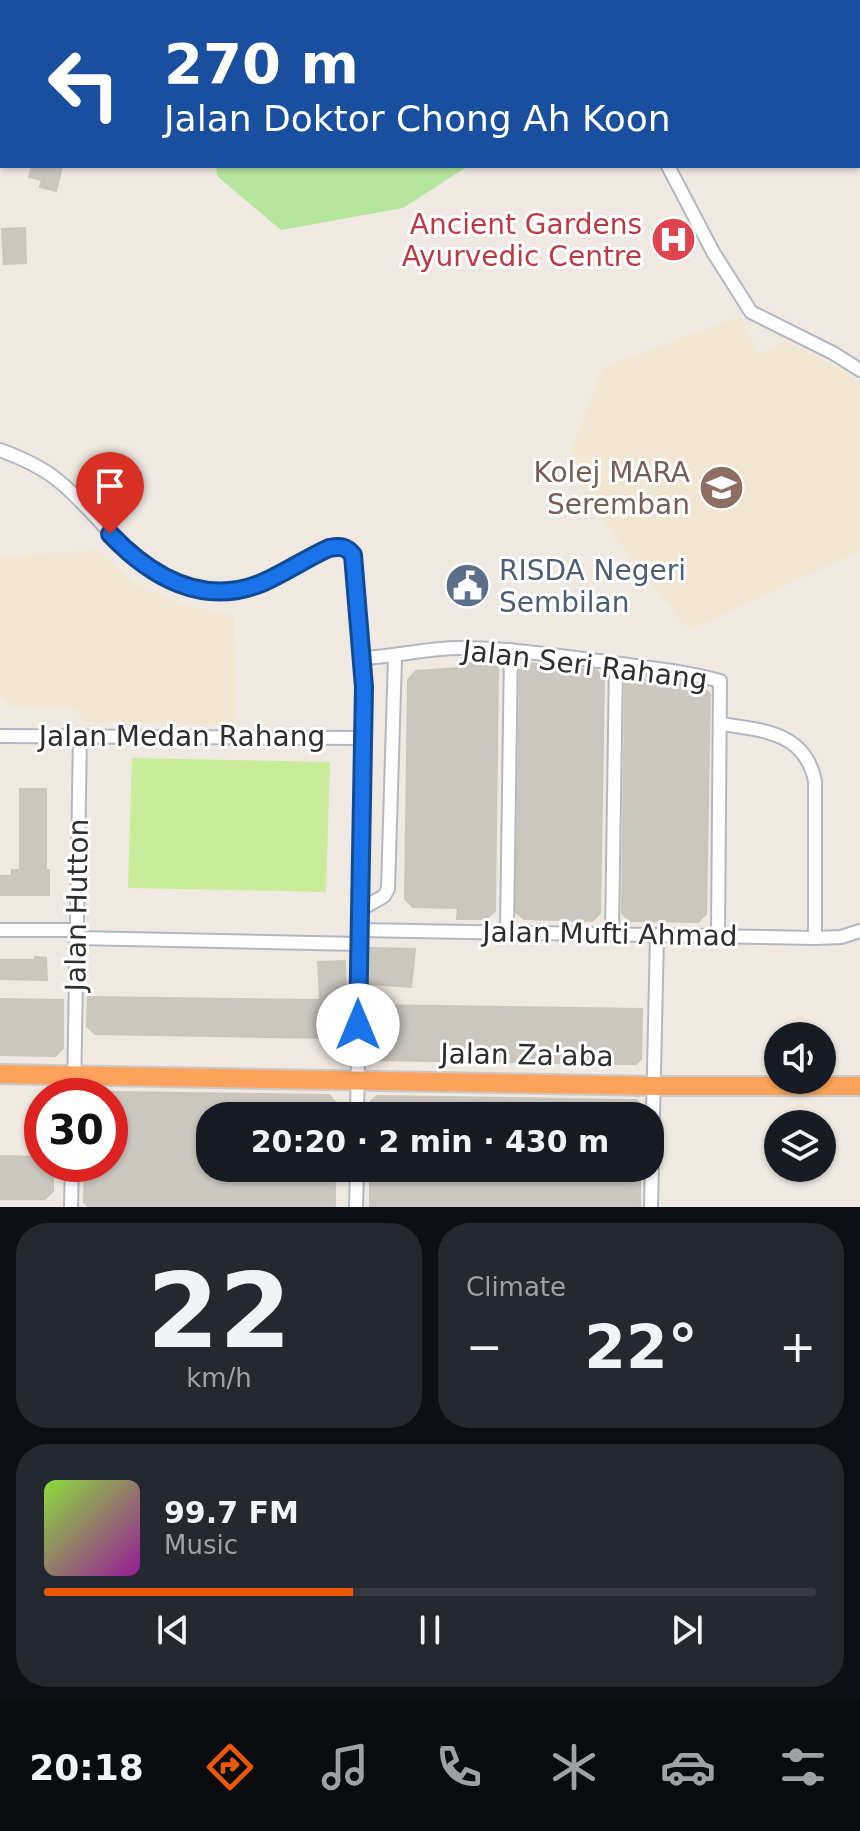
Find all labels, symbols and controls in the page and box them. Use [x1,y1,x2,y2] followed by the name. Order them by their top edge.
[164,31,359,96] text: 270 m
[32,32,136,136] icon: left
[164,98,671,139] text: Jalan Doktor Chong Ah Koon
[402,208,642,273] place label: Ancient Gardens Ayurvedic Centre
[649,216,697,264] hospital icon: Ancient Gardens Ayurvedic Centre
[76,452,144,534] pin
[533,456,690,521] place label: Kolej MARA Seremban
[88,464,132,508] icon: arrive
[697,464,745,512] school or university icon: Kolej MARA Seremban
[499,554,686,619] place label: RISDA Negeri Sembilan
[444,562,492,610] public building icon: RISDA Negeri Sembilan
[459,633,709,696] street label: Jalan Seri Rahang
[37,720,325,753] street label: Jalan Medan Rahang
[59,818,95,994] street label: Jalan Hutton
[480,915,738,953] street label: Jalan Mufti Ahmad
[316,983,400,1067] position arrow
[764,1022,836,1182] map controls
[764,1022,836,1094] button: sound
[438,1037,614,1073] street label: Jalan Za'aba
[24,1078,128,1182] speed limit sign: 30
[764,1110,836,1182] button: layers
[251,1124,609,1159] text: 20:20 · 2 min · 430 m
[147,1250,291,1372] text: 22
[466,1272,566,1302] text: Climate
[584,1312,698,1382] text: 22°
[466,1321,503,1372] text: −
[779,1321,816,1372] text: +
[186,1363,252,1393] text: km/h
[164,1495,299,1530] text: 99.7 FM
[164,1530,238,1560] text: Music
[151,1608,195,1652] icon: previous
[408,1608,452,1652] icon: pause
[665,1608,709,1652] icon: next
[202,1739,258,1795] icon: directions
[317,1739,373,1795] icon: music
[431,1739,487,1795] icon: phone
[546,1739,602,1795] icon: climate
[660,1739,716,1795] icon: car
[775,1739,831,1795] icon: filters
[29,1747,144,1788] text: 20:18

